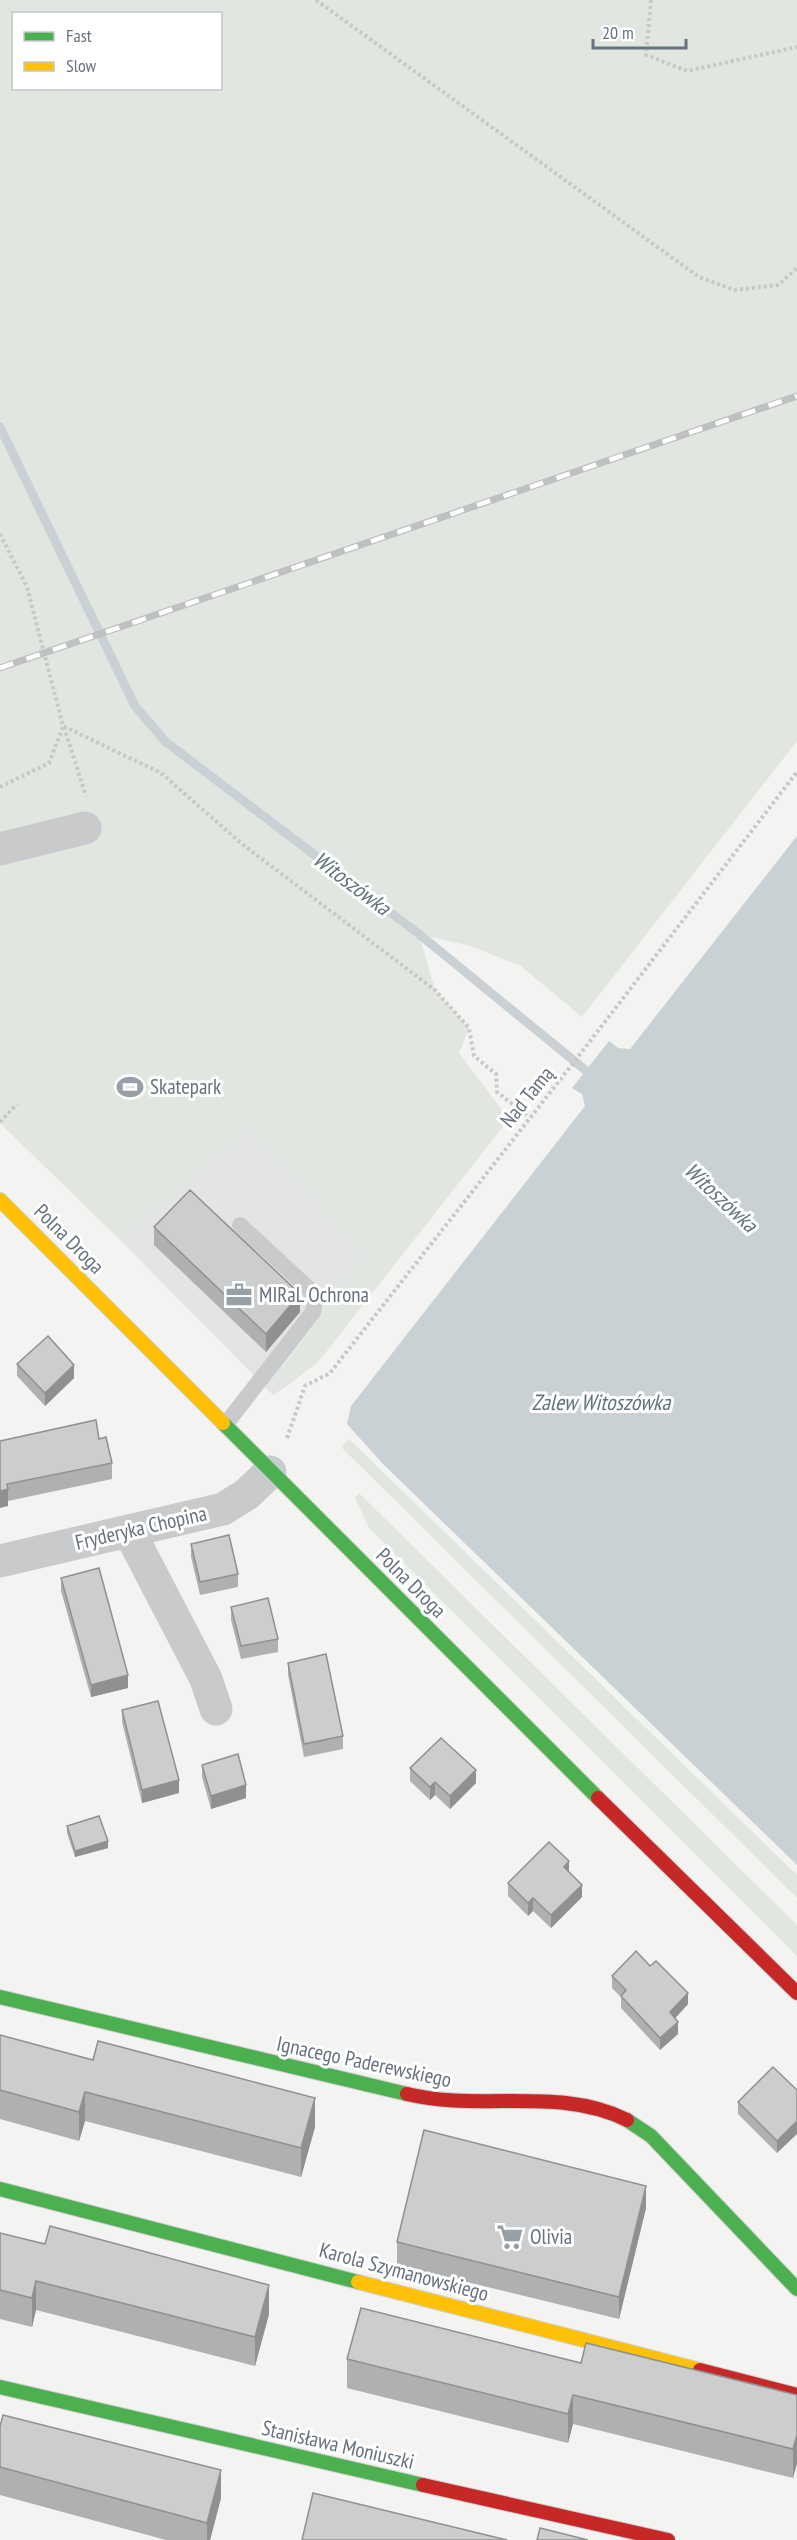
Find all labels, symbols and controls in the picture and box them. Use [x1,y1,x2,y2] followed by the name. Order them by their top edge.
[12,12,222,90] legend
[593,12,686,50] scale bar
[602,21,634,44] text: 20 m
[66,24,92,47] text: Fast
[66,54,97,77] text: Slow
[308,845,397,922] water label: Witoszówka
[494,1061,559,1133] street label: Nad Tamą
[115,1072,145,1102] sports icon: Skatepark
[150,1073,221,1100] place label: Skatepark
[679,1156,764,1239] water label: Witoszówka
[29,1198,110,1279] street label: Polna Droga
[224,1280,254,1310] office icon: MIRaL Ochrona
[259,1281,369,1308] place label: MIRaL Ochrona
[532,1388,672,1416] water label: Zalew Witoszówka
[73,1499,209,1556] street label: Fryderyka Chopina
[371,1542,452,1623] street label: Polna Droga
[274,2030,454,2093] street label: Ignacego Paderewskiego
[495,2222,525,2252] supermarket icon: Olivia
[530,2223,572,2250] place label: Olivia
[316,2236,492,2307] street label: Karola Szymanowskiego
[259,2414,417,2475] street label: Stanisława Moniuszki

